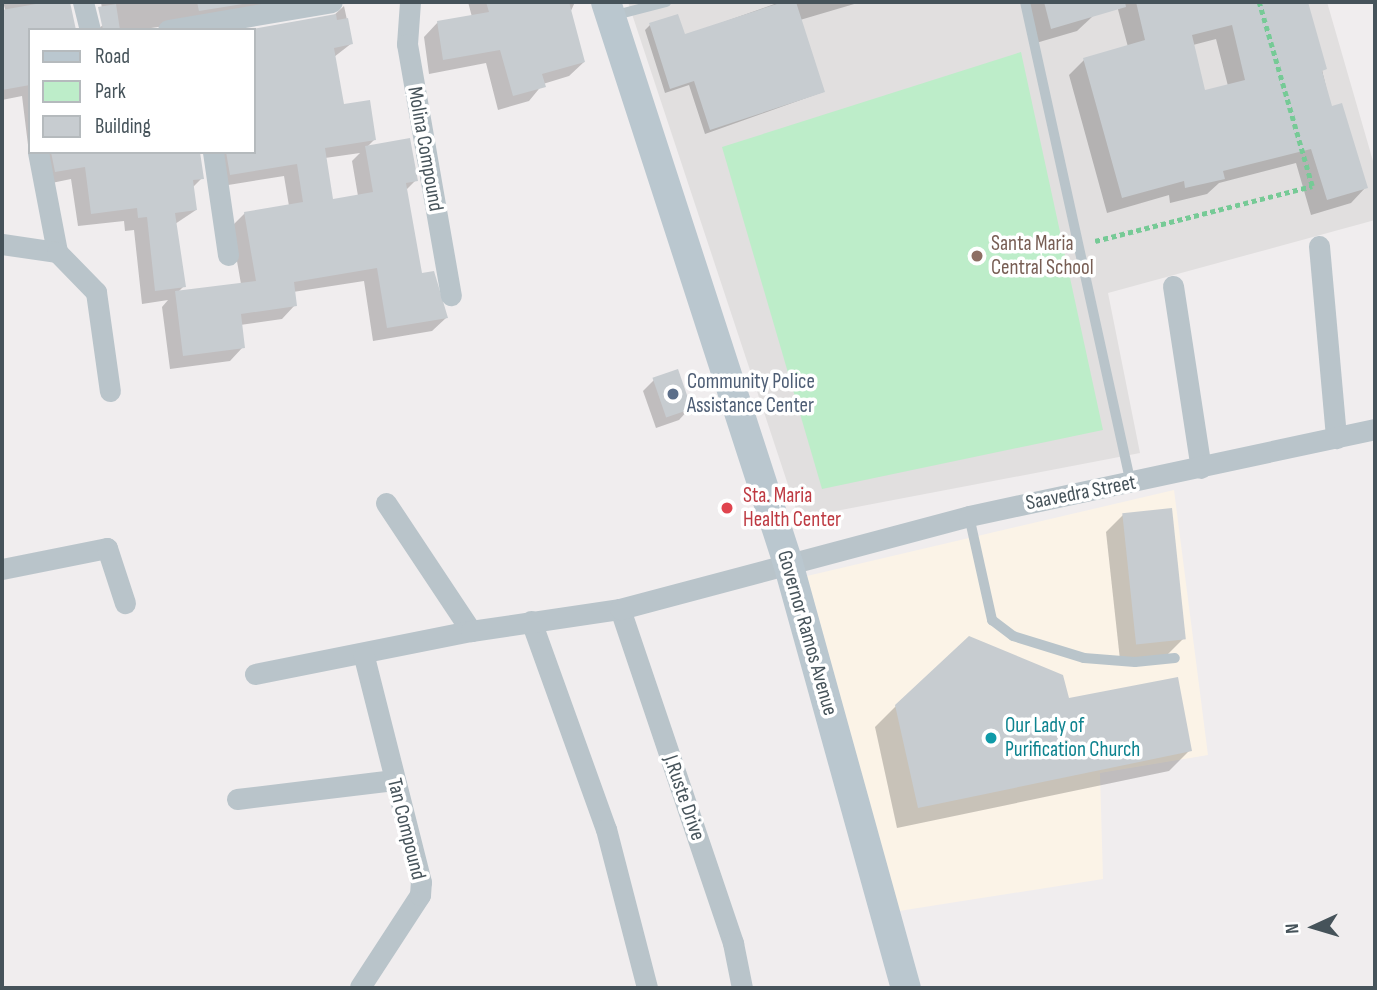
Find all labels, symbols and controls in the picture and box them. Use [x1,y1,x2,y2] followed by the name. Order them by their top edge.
[28,28,256,154] legend
[95,44,130,69] text: Road
[95,79,126,104] text: Park
[402,85,448,213] street label: Molina Compound
[95,114,151,139] text: Building
[991,231,1094,281] place label: Santa Maria Central School
[969,248,985,264] marker: Santa Maria Central School
[687,369,815,419] place label: Community Police Assistance Center
[665,386,681,402] marker: Community Police Assistance Center
[1024,470,1138,516] street label: Saavedra Street
[743,483,841,533] place label: Sta. Maria Health Center
[717,498,737,518] marker: Sta. Maria Health Center
[771,548,843,718] street label: Governor Ramos Avenue
[1005,713,1140,763] place label: Our Lady of Purification Church
[983,730,999,746] marker: Our Lady of Purification Church
[658,752,710,844] street label: J.Ruste Drive
[381,776,431,882] street label: Tan Compound
[1279,892,1349,962] north arrow
[1281,923,1304,934] text: N

